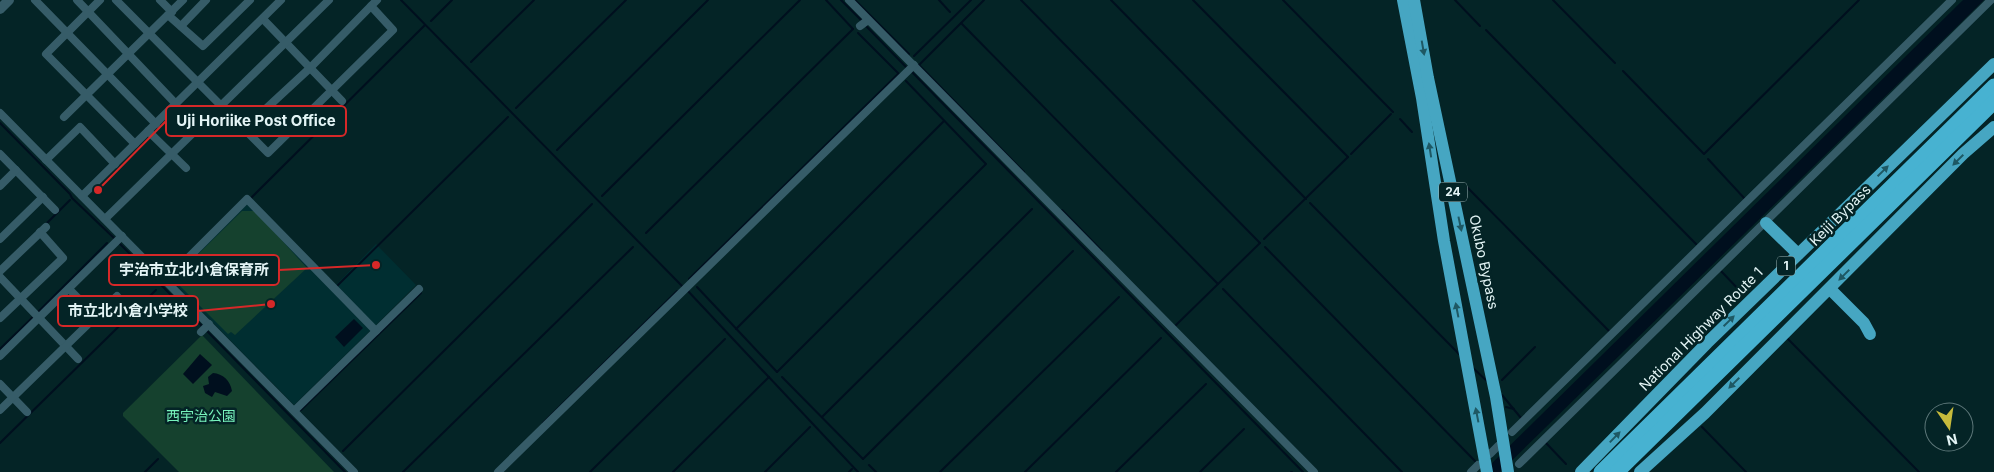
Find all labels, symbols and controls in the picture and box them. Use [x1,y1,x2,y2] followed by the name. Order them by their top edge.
[1419,40,1427,56] one-way arrow
[166,106,346,136] callout: Uji Horiike Post Office
[176,111,336,130] text: Uji Horiike Post Office
[1425,141,1433,157] one-way arrow
[1952,153,1964,165] one-way arrow
[1877,165,1889,177] one-way arrow
[1806,181,1874,249] street label: Keiji Bypass
[1439,182,1467,202] road number: 24
[1466,213,1503,311] street label: Okubo Bypass
[1456,216,1464,231] one-way arrow
[109,255,279,285] callout: 宇治市立北小倉保育所
[1777,256,1795,276] road number: 1
[119,260,269,279] text: 宇治市立北小倉保育所
[1635,263,1766,394] street label: National Highway Route 1
[1838,269,1850,281] one-way arrow
[58,296,198,326] callout: 市立北小倉小学校
[68,301,188,320] text: 市立北小倉小学校
[1452,301,1460,317] one-way arrow
[1723,315,1735,327] one-way arrow
[1728,377,1740,389] one-way arrow
[1924,402,1974,452] north arrow
[166,407,236,424] park label: 西宇治公園
[1472,407,1480,423] one-way arrow
[1609,431,1621,443] one-way arrow
[1945,431,1959,450] text: N

